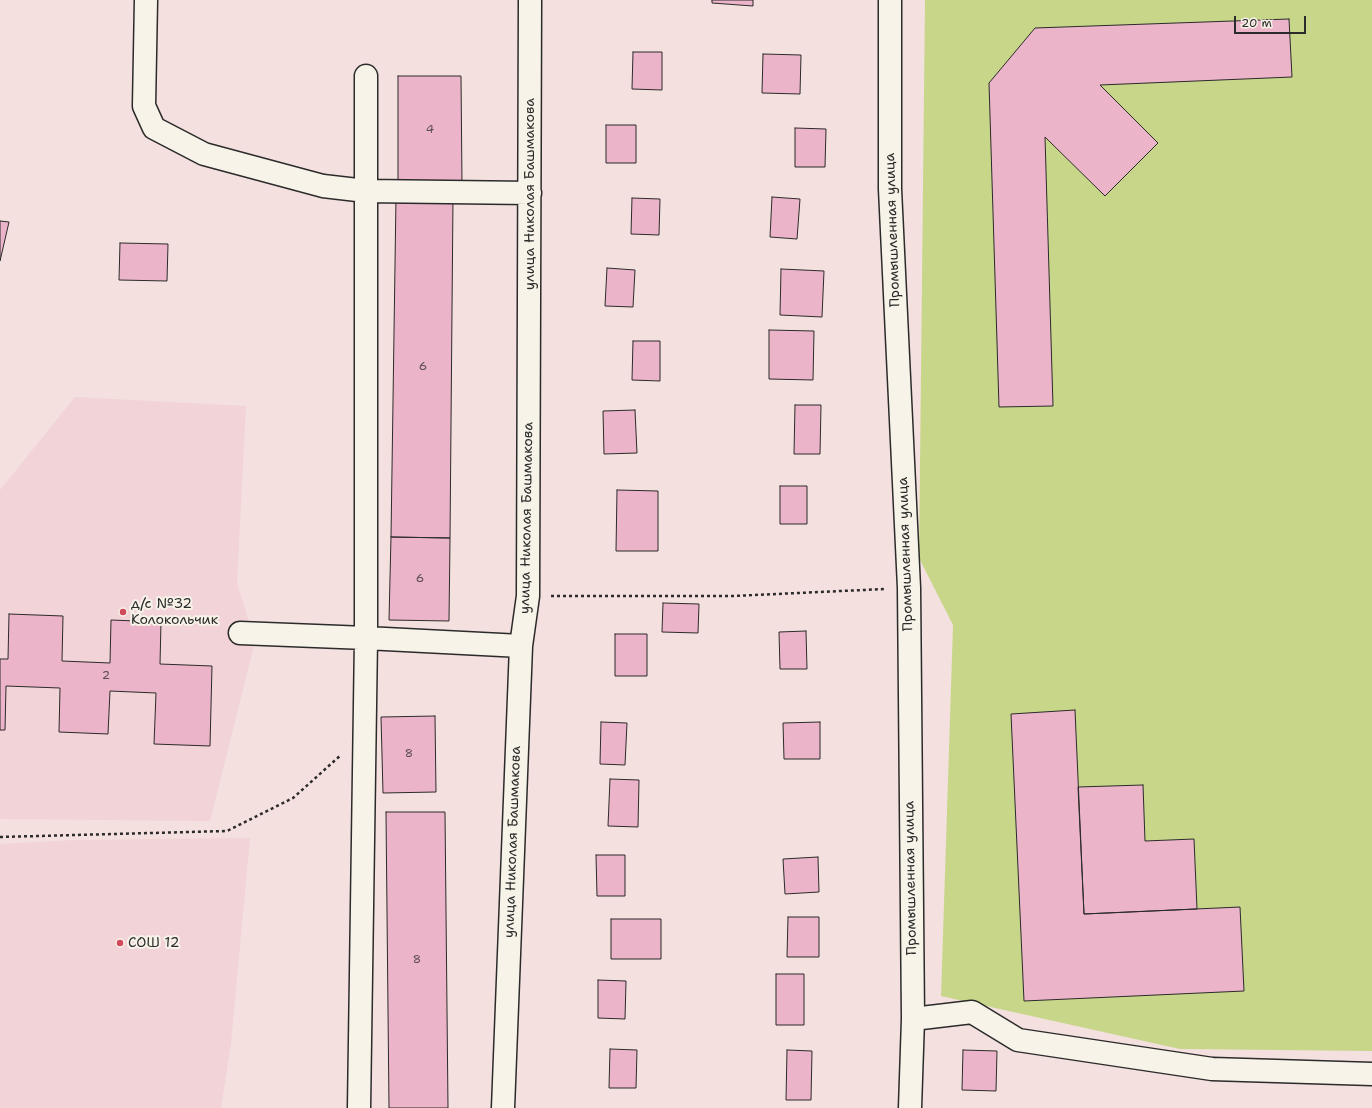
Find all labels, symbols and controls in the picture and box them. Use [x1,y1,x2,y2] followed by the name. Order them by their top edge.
[1236,8,1308,34] scale bar
[1241,15,1272,31] text: 20 m
[522,98,538,290] street label: улица Николая Башмакова
[426,123,434,137] house number: 4
[882,153,904,307] street label: Промышленная улица
[419,360,427,374] house number: 6
[517,422,537,614] street label: улица Николая Башмакова
[895,477,917,631] street label: Промышленная улица
[416,572,424,586] house number: 6
[131,596,218,628] place label: д/с №32 Колокольчик
[118,607,128,617] marker: д/с №32 Колокольчик
[102,669,110,683] house number: 2
[501,746,525,938] street label: улица Николая Башмакова
[405,747,413,761] house number: 8
[901,801,921,955] street label: Промышленная улица
[128,935,180,951] place label: СОШ 12
[115,938,125,948] marker: СОШ 12
[413,953,421,967] house number: 8

